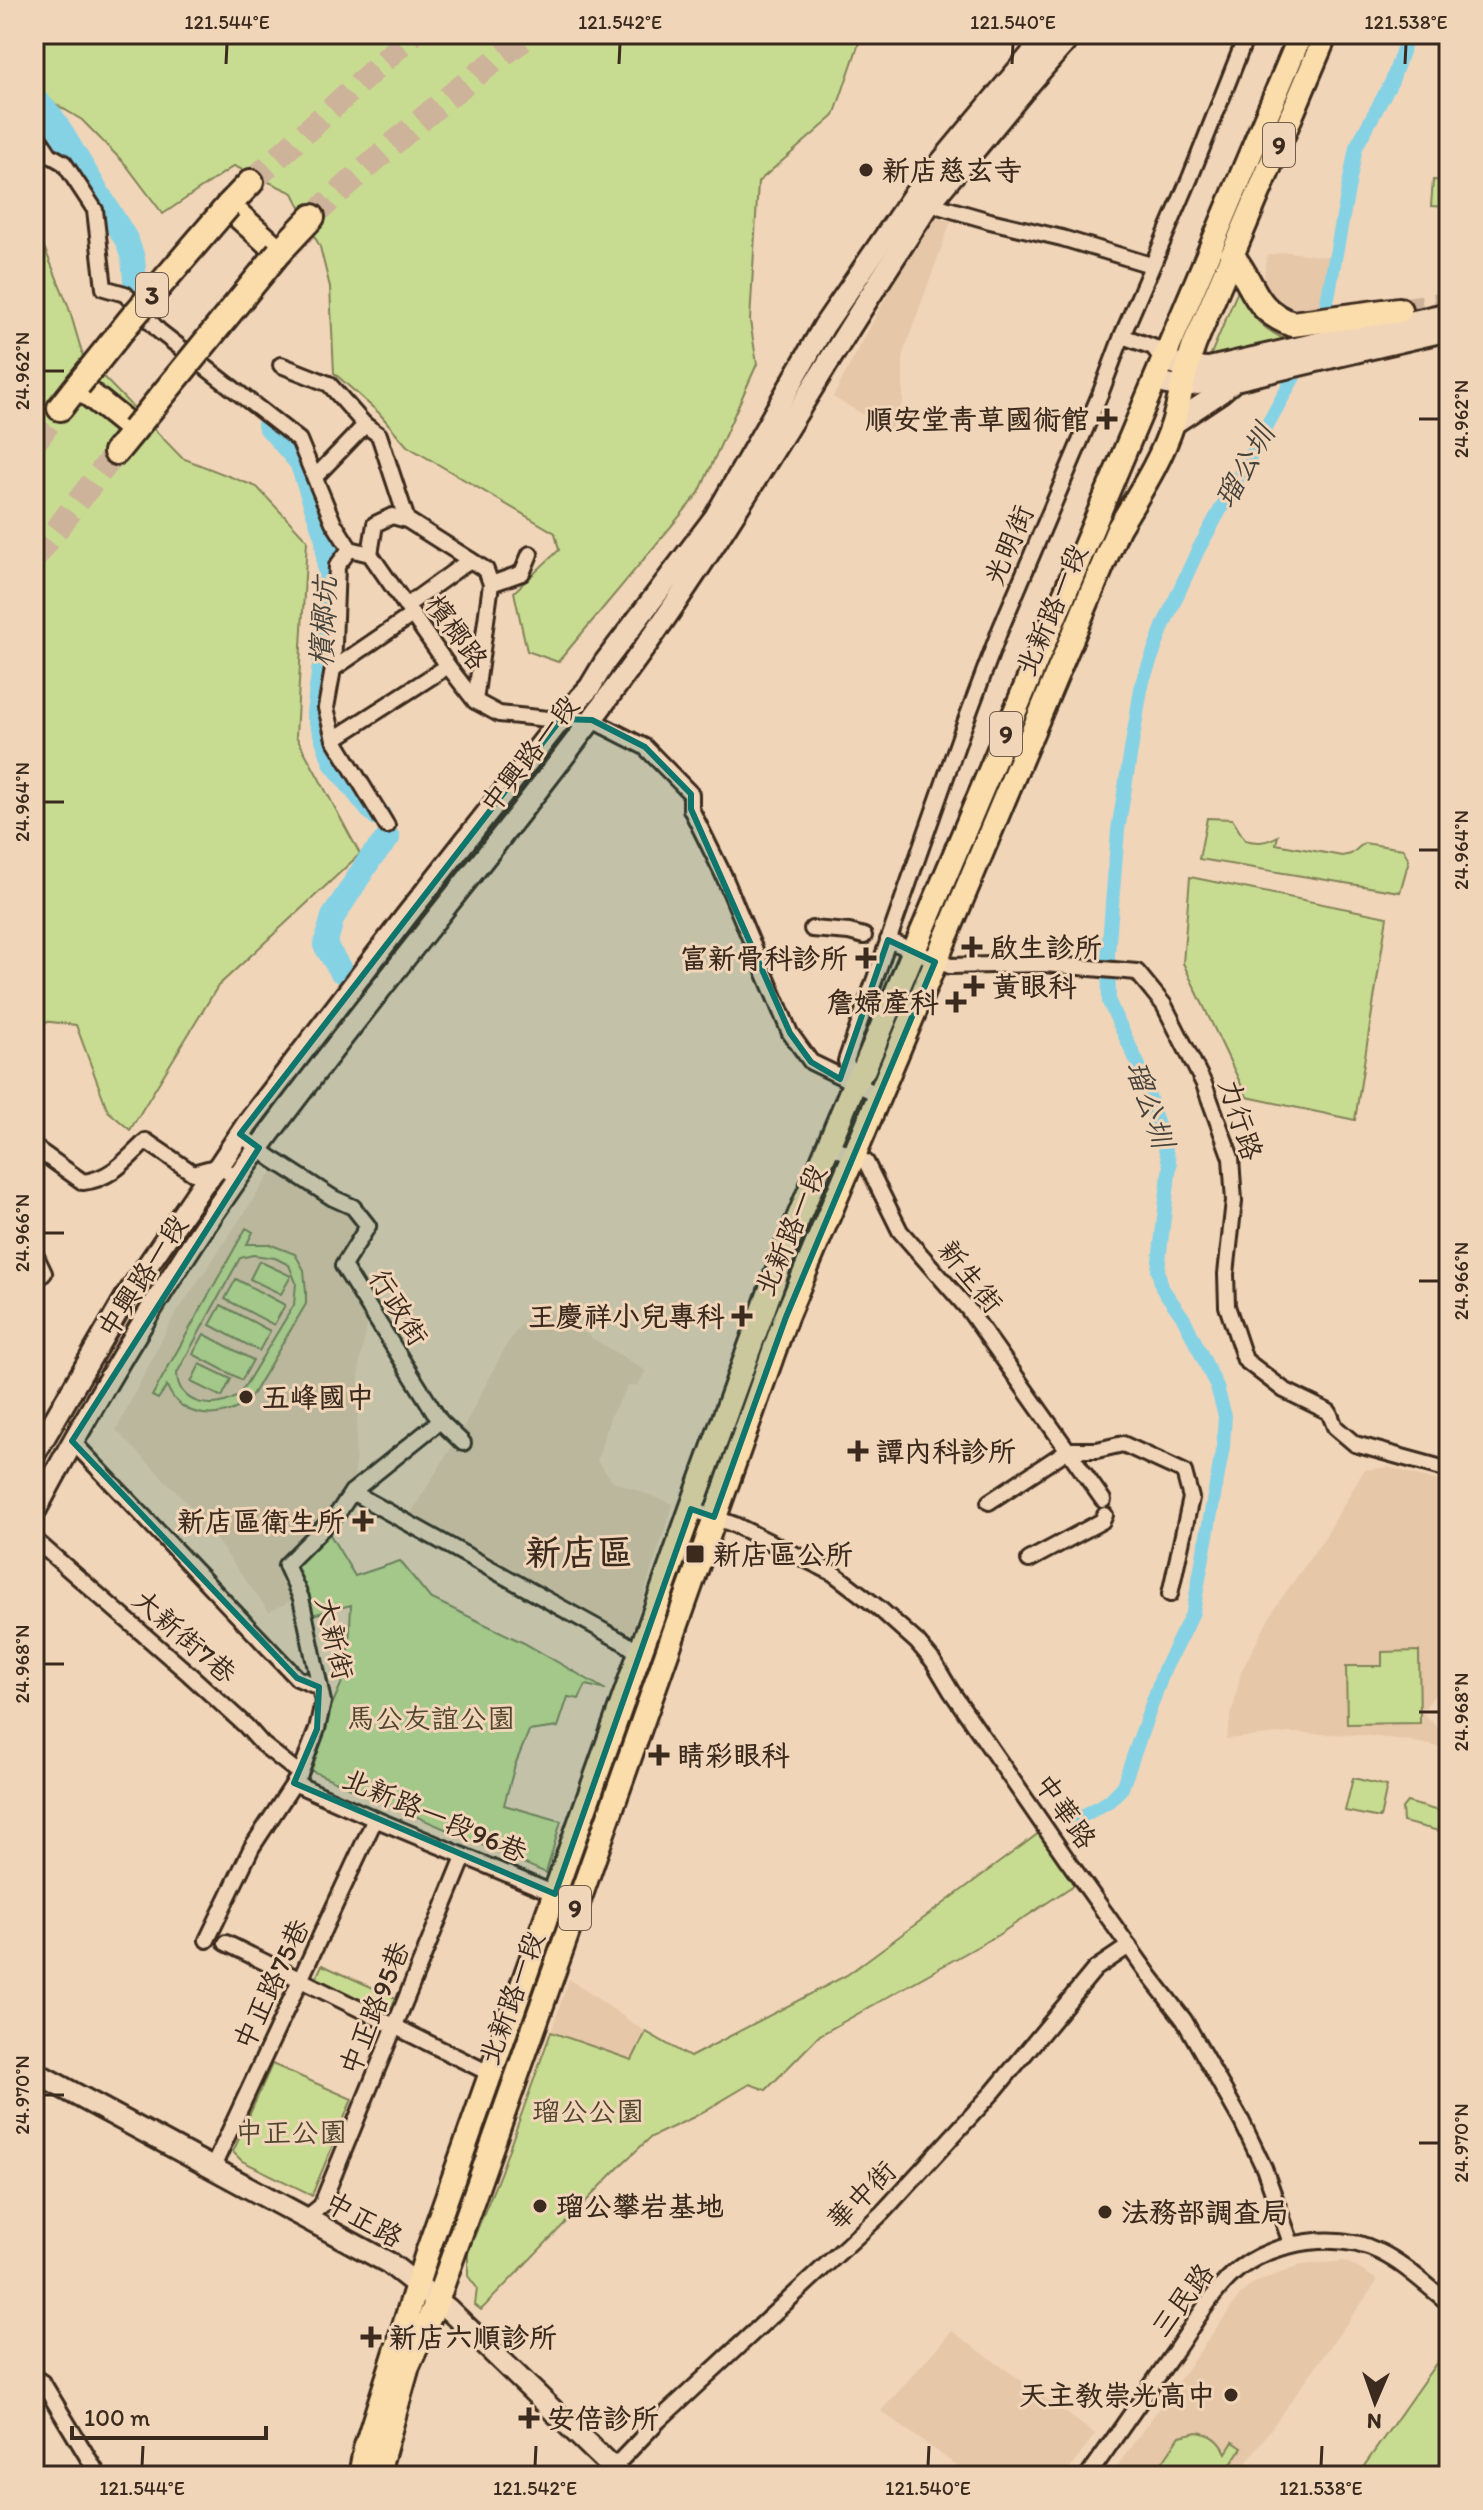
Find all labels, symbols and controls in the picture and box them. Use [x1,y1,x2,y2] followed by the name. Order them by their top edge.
[184,10,270,34] text: 121.544°E
[578,10,662,34] text: 121.542°E
[970,10,1056,34] text: 121.540°E
[1364,10,1448,34] text: 121.538°E
[1263,123,1295,167] road number: 9
[882,153,1022,187] place label: 新店慈玄寺
[857,161,875,179] marker: 新店慈玄寺
[136,273,168,317] road number: 3
[10,332,34,410] text: 24.962°N
[1449,380,1473,458] text: 24.962°N
[865,402,1089,436] place label: 順安堂青草國術館
[1096,408,1118,430] marker: 順安堂青草國術館
[1206,415,1283,514] water label: 瑠公圳
[976,500,1040,590] street label: 光明街
[1008,539,1094,681] street label: 北新路一段
[302,573,344,668] water label: 檳榔坑
[419,588,495,676] street label: 檳榔路
[473,688,585,820] street label: 中興路一段
[990,712,1022,756] road number: 9
[10,762,34,842] text: 24.964°N
[1449,810,1473,890] text: 24.964°N
[990,930,1102,964] place label: 啟生診所
[961,936,983,958] marker: 啟生診所
[680,941,848,975] place label: 富新骨科診所
[855,947,877,969] marker: 富新骨科診所
[992,969,1077,1003] place label: 黃眼科
[963,975,985,997] marker: 黃眼科
[826,985,939,1019] place label: 詹婦產科
[945,991,967,1013] marker: 詹婦產科
[1118,1055,1183,1155] water label: 瑠公圳
[1212,1074,1270,1164] street label: 力行路
[747,1159,833,1301] street label: 北新路一段
[10,1194,34,1272] text: 24.966°N
[90,1208,194,1344] street label: 中興路一段
[931,1233,1011,1319] street label: 新生街
[1449,1242,1473,1320] text: 24.966°N
[362,1262,436,1352] street label: 行政街
[528,1299,725,1333] place label: 王慶祥小兒專科
[731,1305,753,1327] marker: 王慶祥小兒專科
[262,1380,374,1414] place label: 五峰國中
[237,1388,255,1406] marker: 五峰國中
[876,1434,1016,1468] place label: 譚內科診所
[847,1440,869,1462] marker: 譚內科診所
[177,1504,345,1538] place label: 新店區衛生所
[352,1510,374,1532] marker: 新店區衛生所
[525,1531,633,1574] district label: 新店區
[713,1537,853,1571] place label: 新店區公所
[684,1543,706,1565] marker: 新店區公所
[126,1582,244,1691] street label: 大新街7巷
[309,1593,361,1683] street label: 大新街
[10,1625,34,1703] text: 24.968°N
[1449,1673,1473,1751] text: 24.968°N
[347,1701,515,1735] park label: 馬公友誼公園
[677,1738,790,1772] place label: 睛彩眼科
[648,1744,670,1766] marker: 睛彩眼科
[337,1761,533,1870] street label: 北新路一段96巷
[1028,1767,1104,1855] street label: 中華路
[559,1886,591,1930] road number: 9
[226,1912,317,2055] street label: 中正路75巷
[471,1926,551,2070] street label: 北新路一段
[332,1935,417,2080] street label: 中正路95巷
[10,2055,34,2135] text: 24.970°N
[532,2094,644,2128] park label: 瑠公公園
[1449,2103,1473,2183] text: 24.970°N
[235,2115,347,2149] park label: 中正公園
[819,2153,903,2237] street label: 華中街
[319,2184,409,2254] street label: 中正路
[556,2189,724,2223] place label: 瑠公攀岩基地
[1121,2195,1289,2229] place label: 法務部調查局
[531,2197,549,2215] marker: 瑠公攀岩基地
[1096,2203,1114,2221] marker: 法務部調查局
[1143,2256,1221,2344] street label: 三民路
[389,2320,557,2354] place label: 新店六順診所
[360,2326,382,2348] marker: 新店六順診所
[1335,2362,1415,2442] north arrow
[1019,2378,1215,2412] place label: 天主教崇光高中
[1222,2386,1240,2404] marker: 天主教崇光高中
[72,2390,266,2440] scale bar
[547,2401,659,2435] place label: 安倍診所
[84,2403,150,2432] text: 100 m
[518,2407,540,2429] marker: 安倍診所
[1366,2408,1382,2435] text: N
[99,2476,185,2500] text: 121.544°E
[493,2476,577,2500] text: 121.542°E
[885,2476,971,2500] text: 121.540°E
[1279,2476,1363,2500] text: 121.538°E

